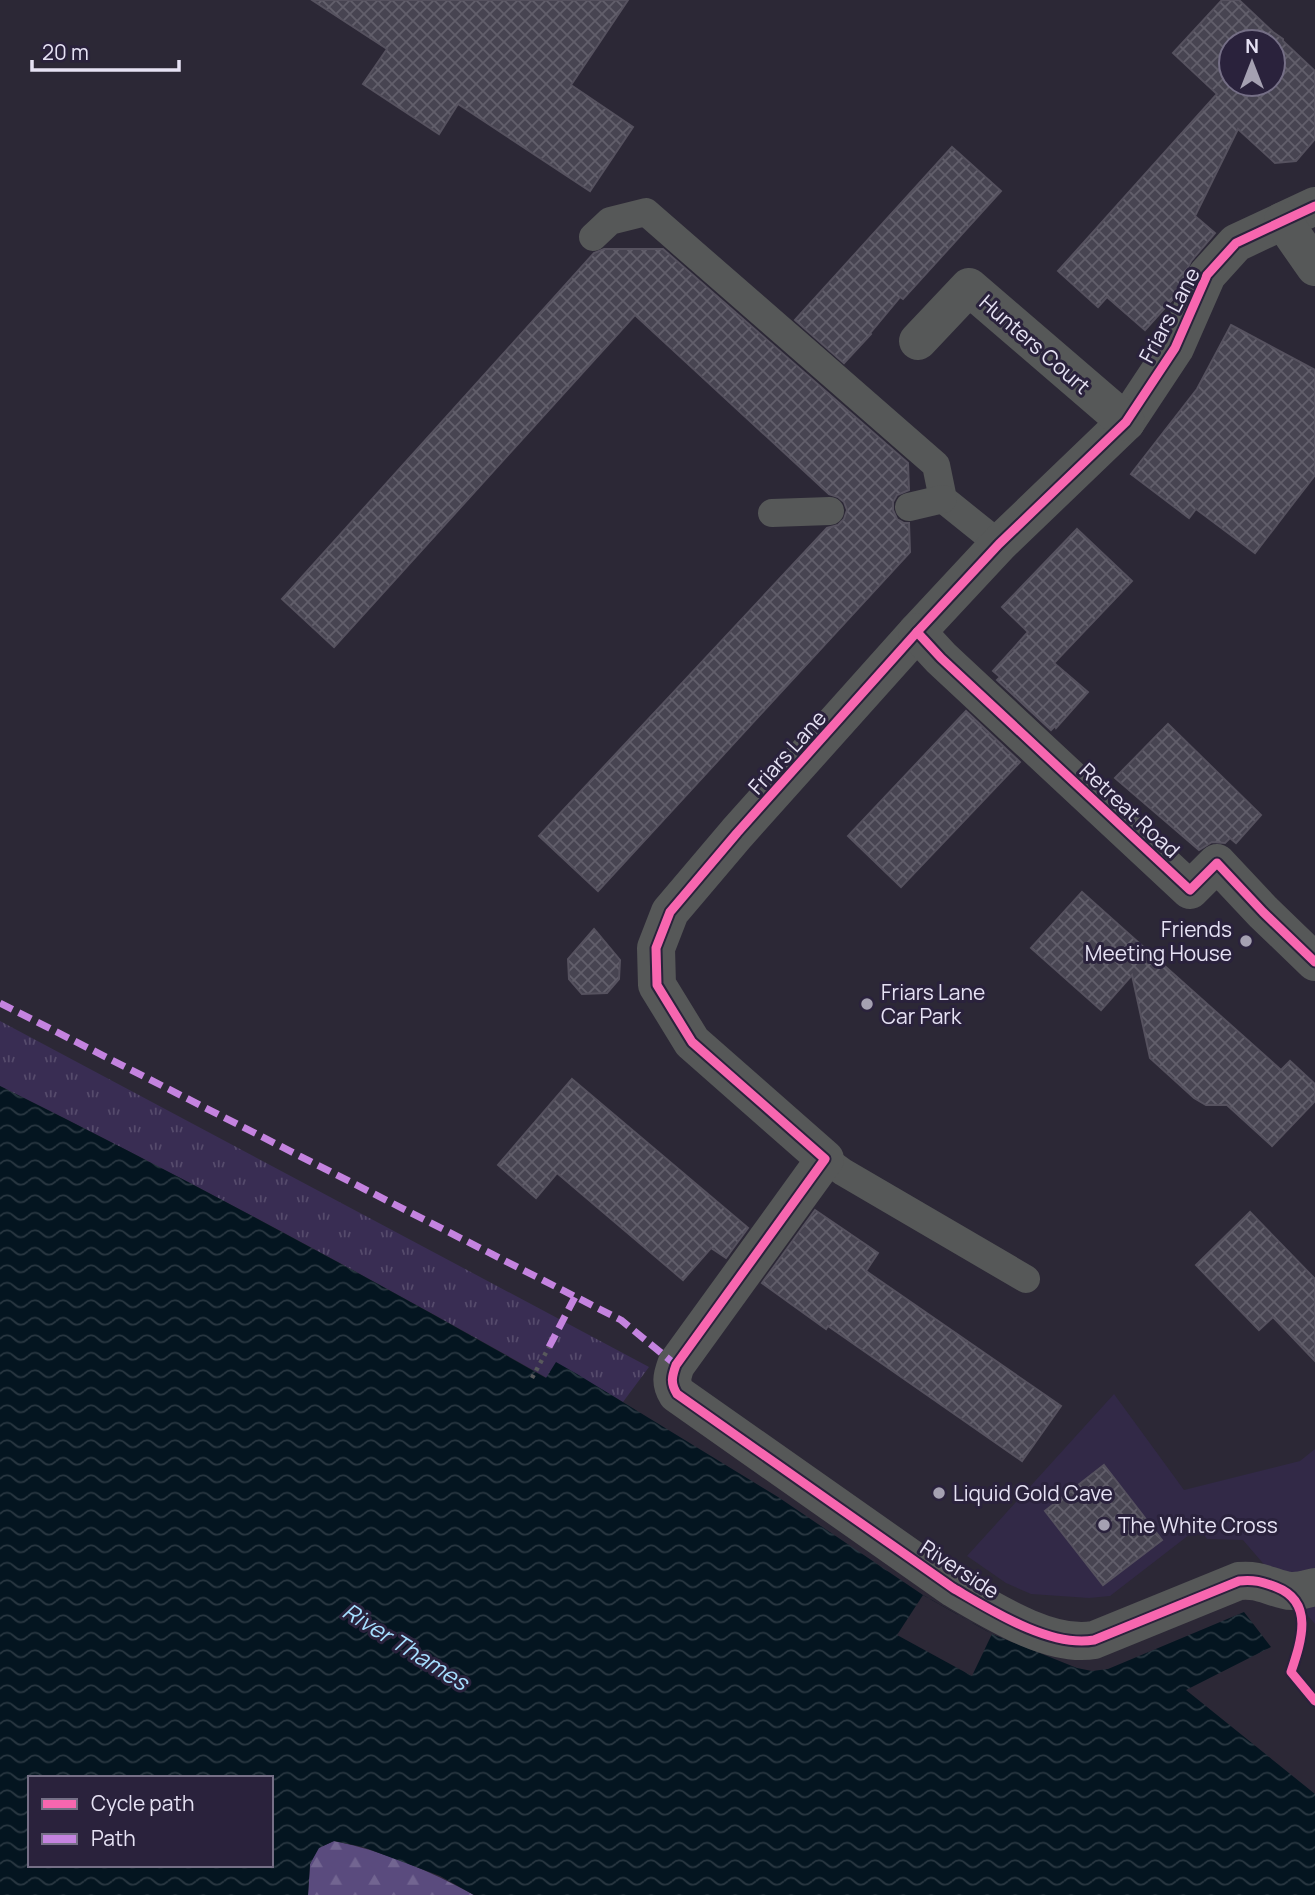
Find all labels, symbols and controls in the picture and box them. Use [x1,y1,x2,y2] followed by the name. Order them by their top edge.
[32,28,178,72] scale bar
[1217,28,1287,98] north arrow
[1245,33,1259,59] text: N
[42,38,89,66] text: 20 m
[1132,262,1206,368] street label: Friars Lane
[974,288,1096,400] street label: Hunters Court
[742,704,832,800] street label: Friars Lane
[1074,756,1186,864] street label: Retreat Road
[1085,915,1232,967] place label: Friends Meeting House
[1238,933,1254,949] marker: Friends Meeting House
[881,978,985,1030] place label: Friars Lane Car Park
[859,996,875,1012] marker: Friars Lane Car Park
[953,1479,1113,1507] place label: Liquid Gold Cave
[931,1485,947,1501] marker: Liquid Gold Cave
[1118,1511,1278,1539] place label: The White Cross
[1096,1517,1112,1533] marker: The White Cross
[915,1533,1005,1605] street label: Riverside
[337,1595,477,1698] water label: River Thames
[28,1776,273,1867] legend
[91,1789,194,1817] text: Cycle path
[91,1824,136,1852] text: Path

